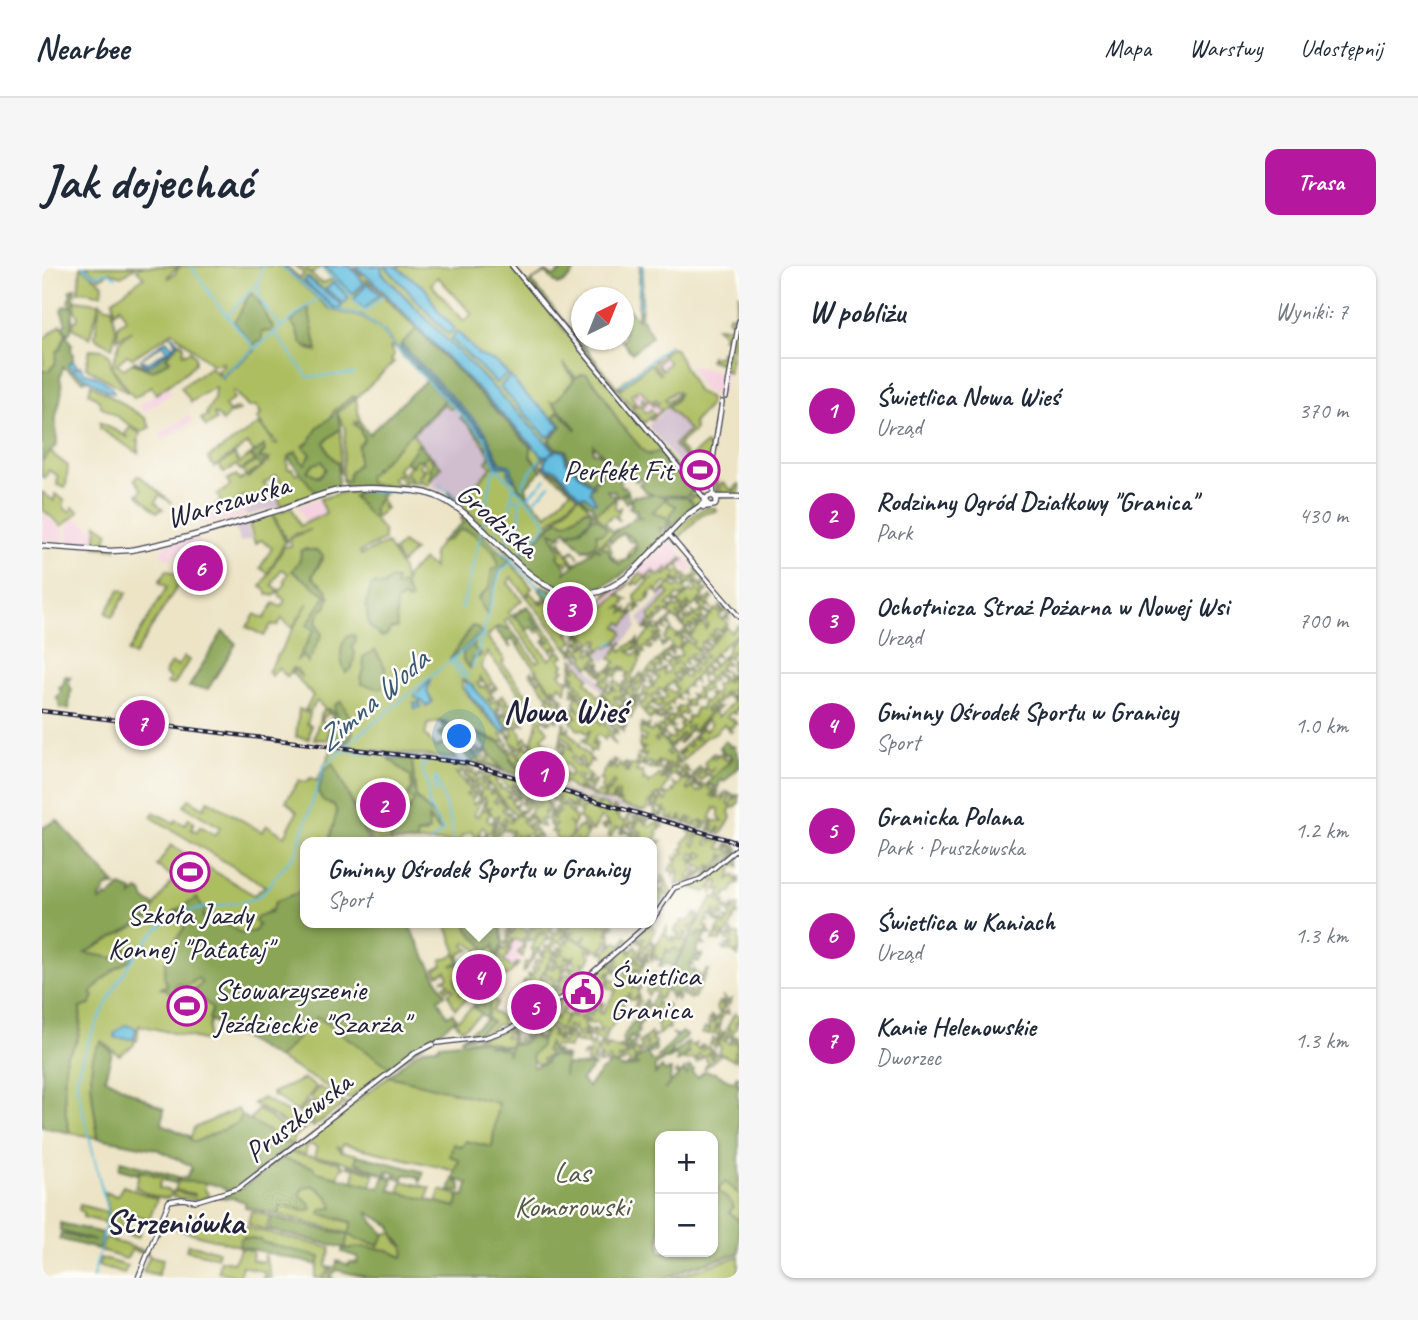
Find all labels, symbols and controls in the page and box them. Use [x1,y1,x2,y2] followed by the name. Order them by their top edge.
[35,27,129,69] text: Nearbee
[1105,33,1151,63] text: Mapa
[1189,33,1262,63] text: Warstwy
[1300,33,1383,63] text: Udostępnij
[1265,149,1376,215] button: Trasa
[42,151,253,213] text: Jak dojechać
[571,287,634,350] north arrow
[809,293,905,331] text: W pobliżu
[1275,297,1348,326] text: Wyniki: 7
[876,380,1059,413] text: Świetlica Nowa Wieś
[827,396,837,425] text: 1
[1299,396,1348,425] text: 370 m
[876,413,922,442] text: Urząd
[679,449,721,491] sports icon: Perfekt Fit
[563,451,676,489] place label: Perfekt Fit
[162,465,296,537] street label: Warszawska
[449,474,549,568] street label: Grodziska
[876,485,1197,518] text: Rodzinny Ogród Działkowy "Granica"
[827,501,837,530] text: 2
[1299,501,1348,530] text: 430 m
[876,518,912,547] text: Park
[177,542,223,594] pin: 6
[547,583,593,635] pin: 3
[876,590,1229,623] text: Ochotnicza Straż Pożarna w Nowej Wsi
[827,606,837,635] text: 3
[1299,606,1348,635] text: 700 m
[876,623,922,652] text: Urząd
[307,638,439,760] water label: Zimna Woda
[503,690,632,732] district label: Nowa Wieś
[876,695,1178,728] text: Gminny Ośrodek Sportu w Granicy
[119,697,165,749] pin: 7
[827,711,837,740] text: 4
[1295,711,1348,740] text: 1.0 km
[442,719,476,753] your location
[876,728,920,757] text: Sport
[519,748,565,800] pin: 1
[360,779,406,831] pin: 2
[876,800,1022,833] text: Granicka Polana
[827,816,837,845] text: 5
[1295,816,1348,845] text: 1.2 km
[876,833,1025,862] text: Park · Pruszkowska
[300,837,657,928] popup
[169,851,211,893] sports icon: Szkoła Jazdy Konnej "Patataj"
[328,852,629,885] text: Gminny Ośrodek Sportu w Granicy
[328,885,371,914] text: Sport
[108,895,278,967] place label: Szkoła Jazdy Konnej "Patataj"
[876,905,1055,938] text: Świetlica w Kaniach
[827,921,837,950] text: 6
[1295,921,1348,950] text: 1.3 km
[876,938,922,967] text: Urząd
[456,951,502,1003] pin: 4
[610,956,702,1028] place label: Świetlica Granica
[212,970,415,1042] place label: Stowarzyszenie Jeździeckie "Szarża"
[562,971,604,1013] public building icon: Świetlica Granica
[511,981,557,1033] pin: 5
[166,985,208,1027] sports icon: Stowarzyszenie Jeździeckie "Szarża"
[876,1010,1036,1043] text: Kanie Helenowskie
[827,1026,837,1055] text: 7
[1295,1026,1348,1055] text: 1.3 km
[876,1043,941,1072] text: Dworzec
[237,1062,361,1171] street label: Pruszkowska
[655,1131,718,1257] map controls
[655,1131,718,1194] button: +
[514,1153,633,1225] park label: Las Komorowski
[655,1194,718,1257] button: −
[106,1201,247,1243] district label: Strzeniówka

